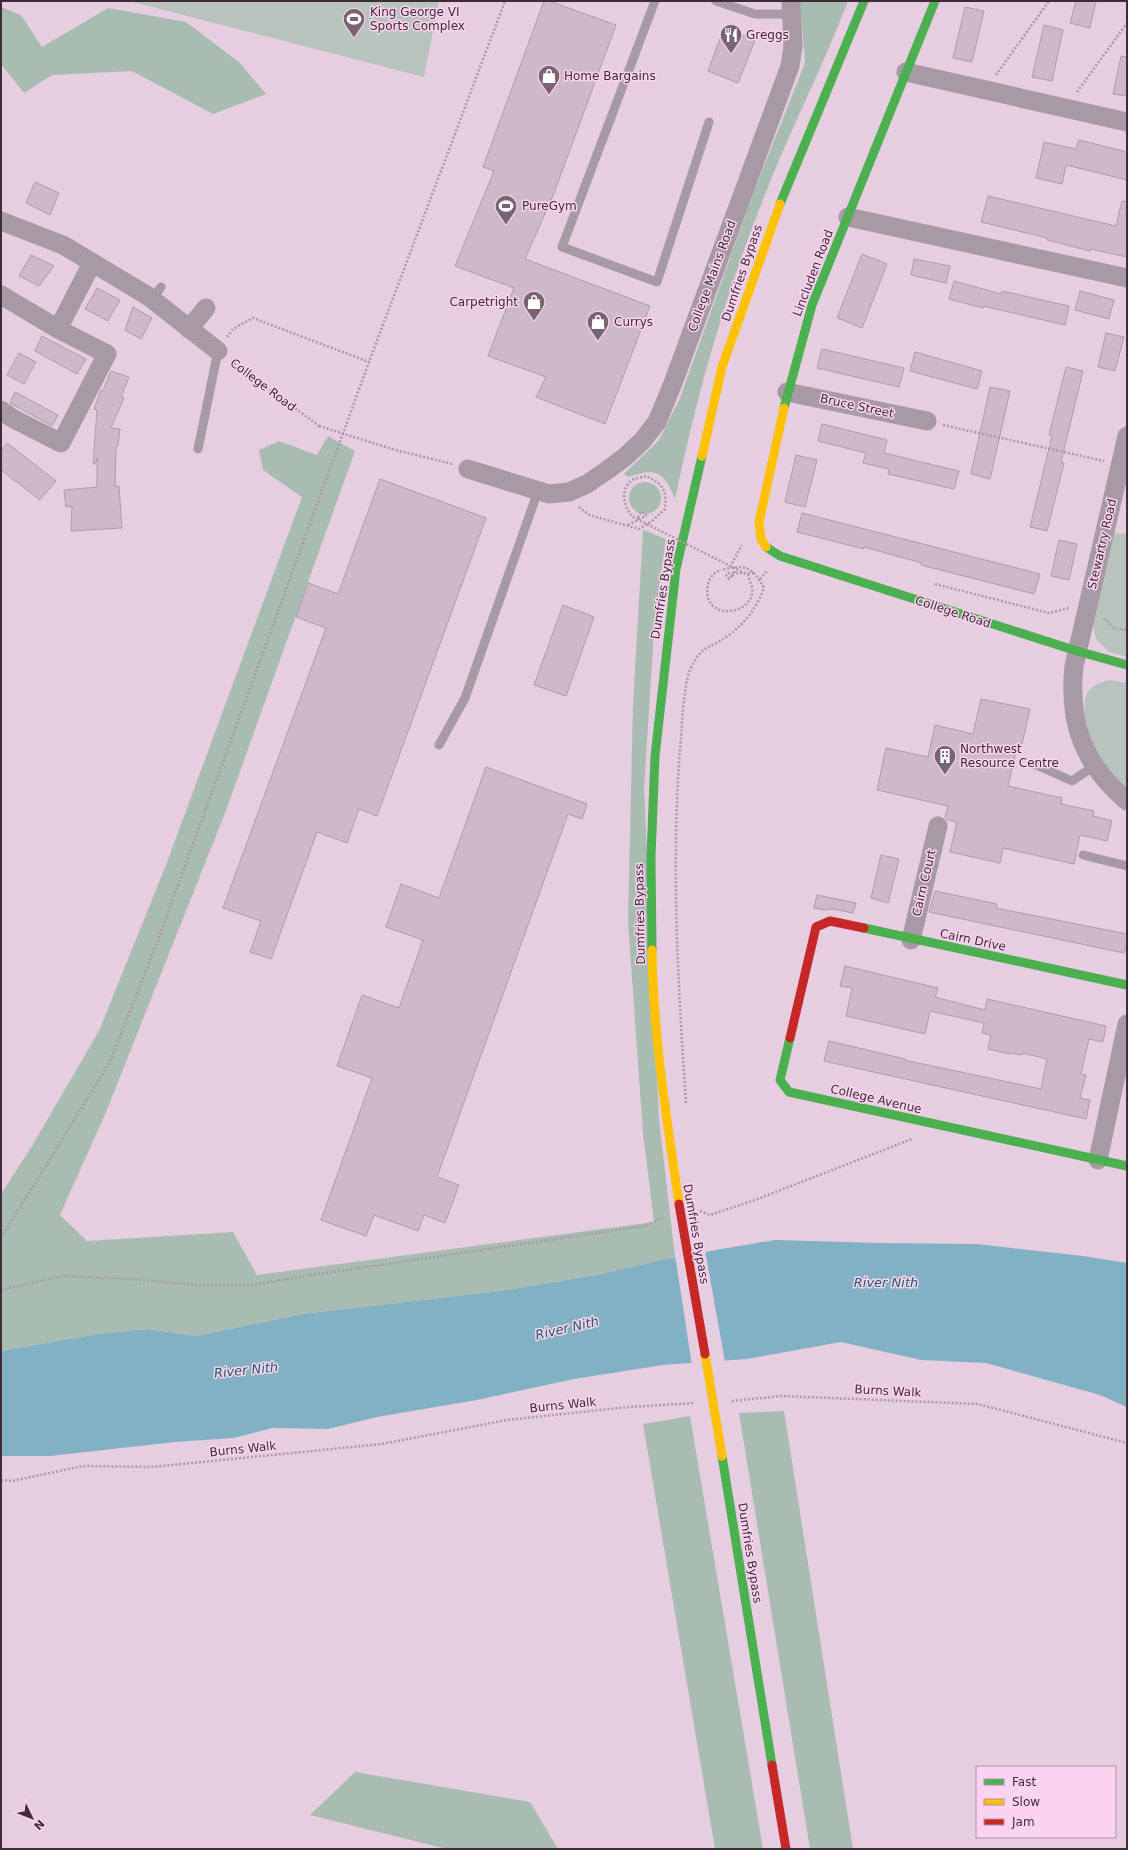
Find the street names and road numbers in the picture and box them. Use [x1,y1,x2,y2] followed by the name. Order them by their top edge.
[685,218,739,334] street label: College Mains Road
[719,223,765,323] street label: Dumfries Bypass
[790,228,836,318] street label: Lincluden Road
[227,356,299,414] street label: College Road
[819,391,895,421] street label: Bruce Street
[1085,497,1119,591] street label: Stewartry Road
[648,538,678,640] street label: Dumfries Bypass
[913,593,993,631] street label: College Road
[910,848,939,918] street label: Cairn Court
[632,863,648,965] street label: Dumfries Bypass
[939,926,1007,954] street label: Cairn Drive
[829,1082,923,1116] street label: College Avenue
[680,1183,712,1285] street label: Dumfries Bypass
[854,1382,922,1400] street label: Burns Walk
[529,1395,597,1415] street label: Burns Walk
[209,1439,277,1459] street label: Burns Walk
[735,1502,765,1604] street label: Dumfries Bypass

